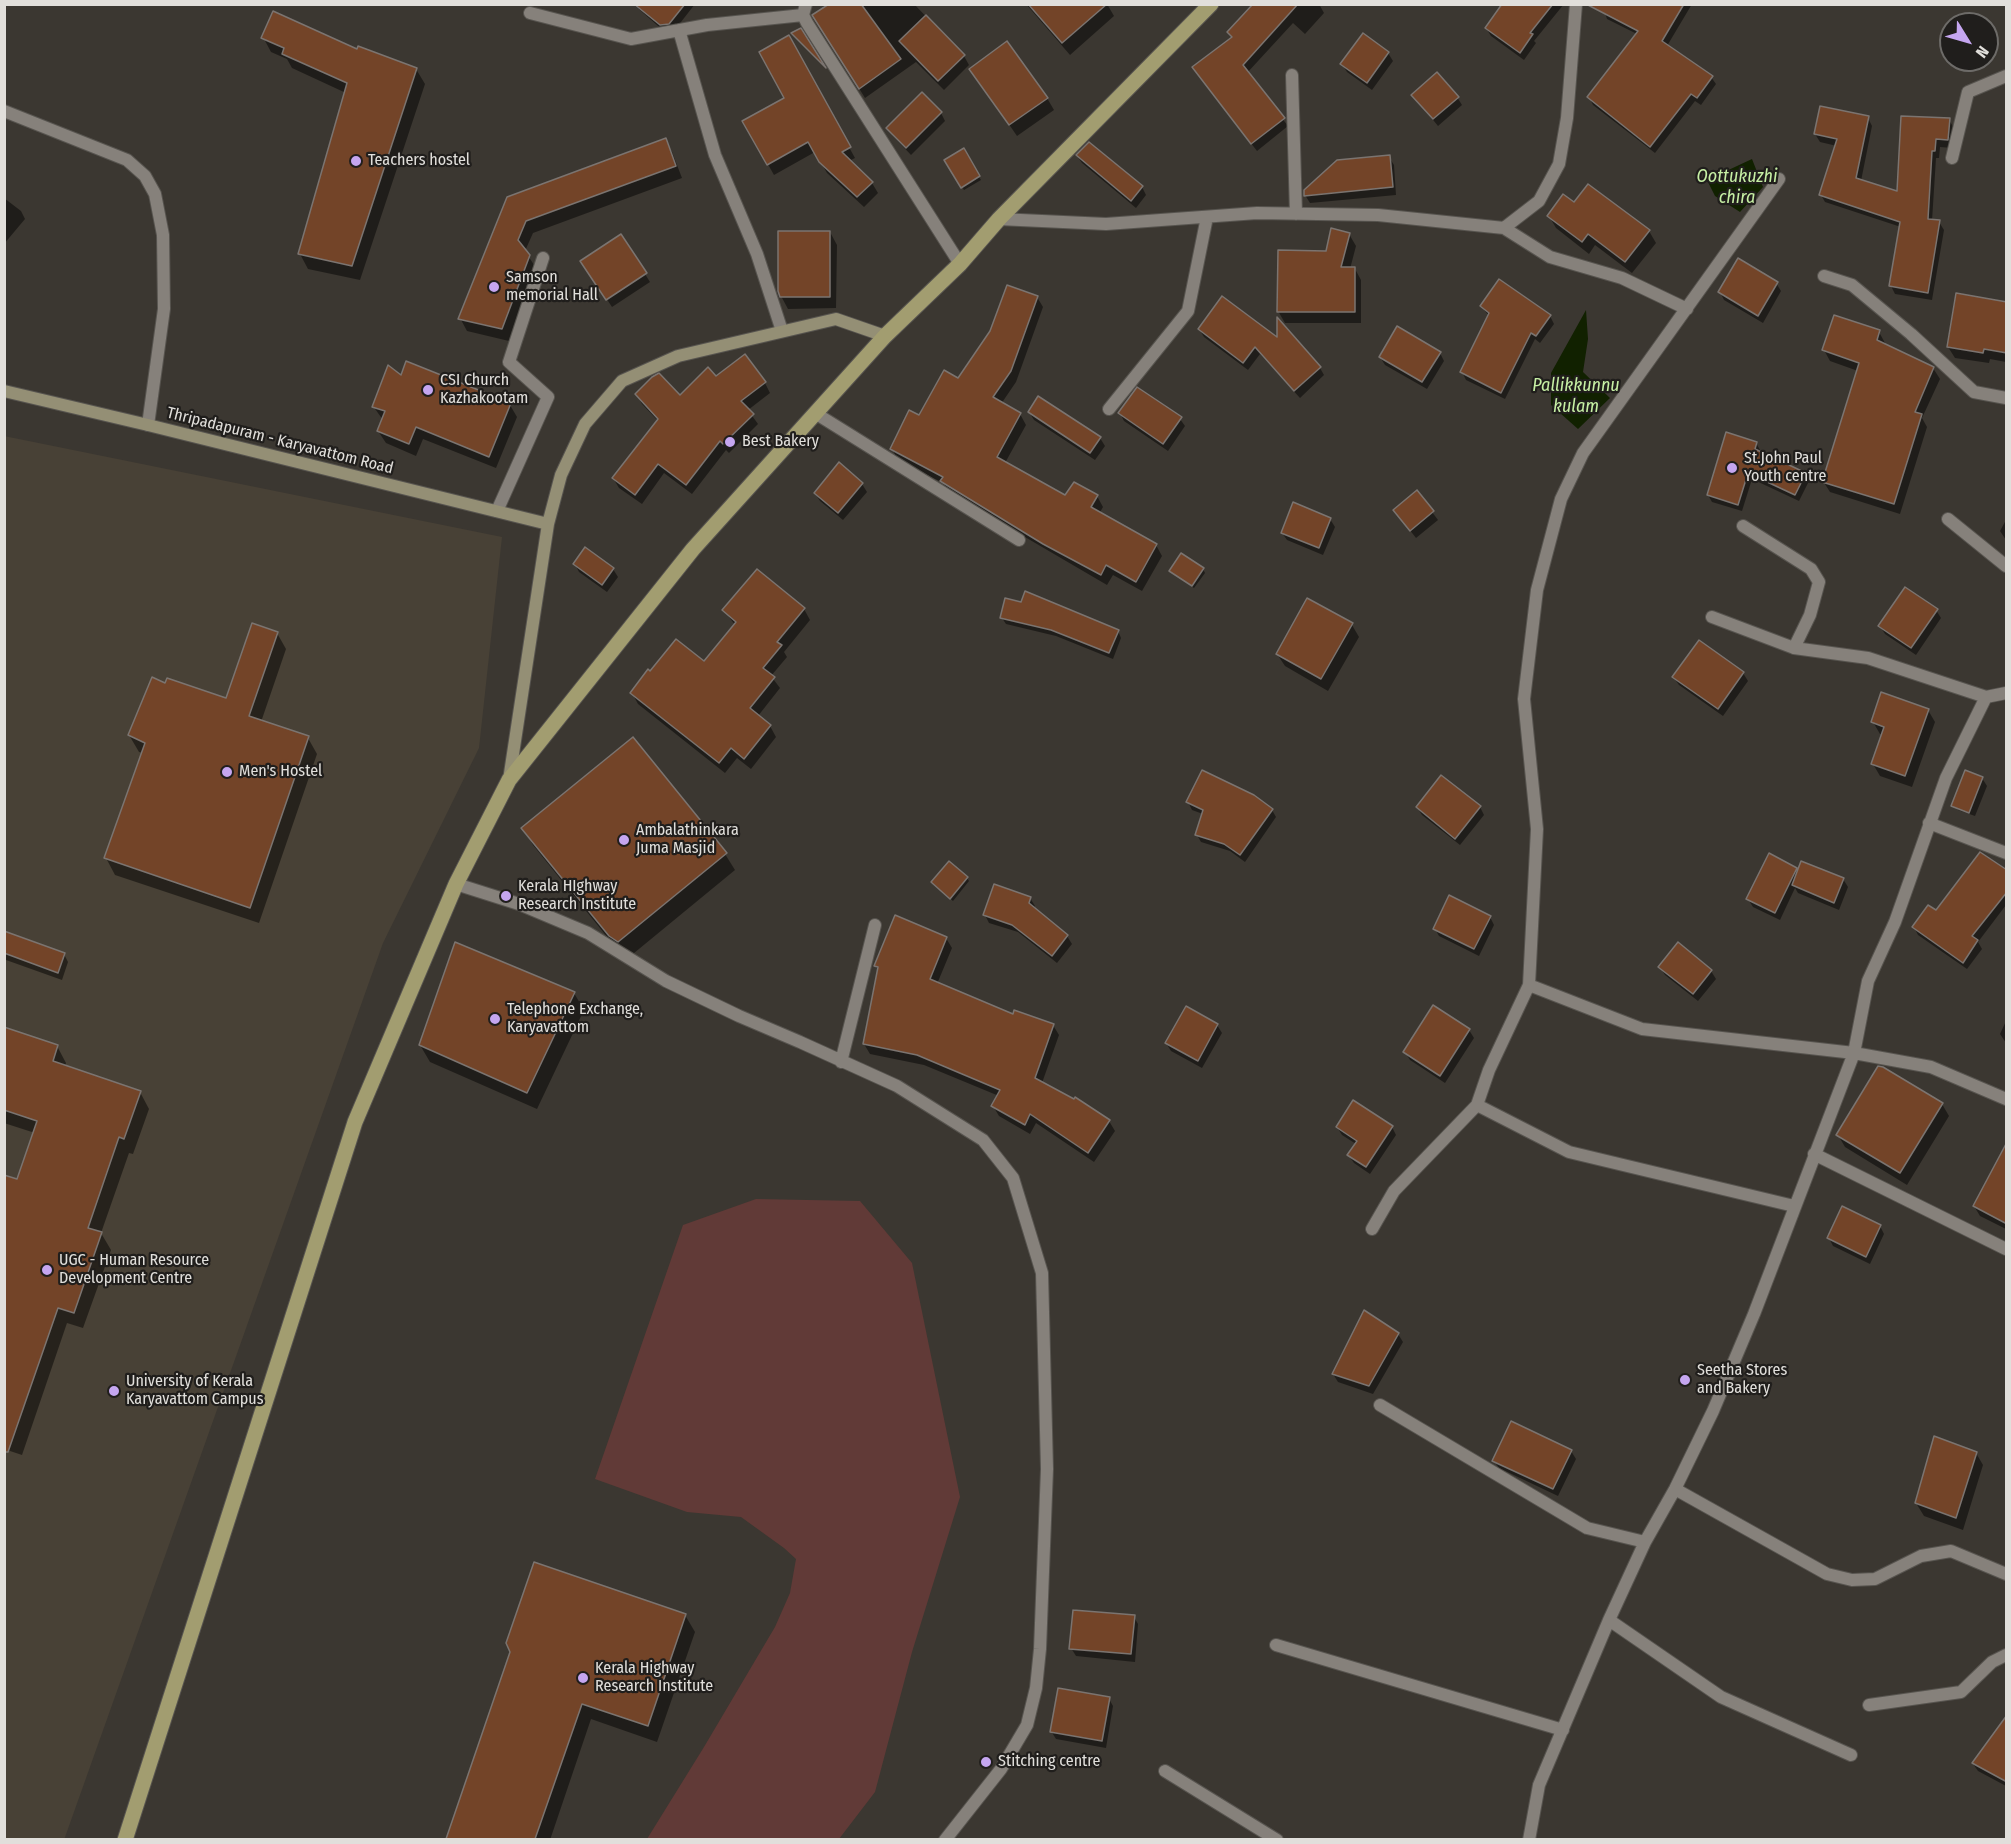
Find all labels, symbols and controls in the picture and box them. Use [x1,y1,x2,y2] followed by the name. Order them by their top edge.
[1939,12,1999,72] north arrow
[1972,42,1993,61] text: N
[368,151,470,171] place label: Teachers hostel
[349,154,363,168] marker: Teachers hostel
[1697,166,1777,208] water label: Oottukuzhi chira
[506,268,598,306] place label: Samson memorial Hall
[487,280,501,294] marker: Samson memorial Hall
[440,371,528,409] place label: CSI Church Kazhakootam
[1532,375,1620,418] water label: Pallikkunnu kulam
[421,383,435,397] marker: CSI Church Kazhakootam
[165,404,395,478] street label: Thripadapuram - Karyavattom Road
[742,432,819,452] place label: Best Bakery
[723,435,737,449] marker: Best Bakery
[1744,449,1826,487] place label: St.John Paul Youth centre
[1725,461,1739,475] marker: St.John Paul Youth centre
[239,762,322,782] place label: Men's Hostel
[220,765,234,779] marker: Men's Hostel
[636,821,739,859] place label: Ambalathinkara Juma Masjid
[617,833,631,847] marker: Ambalathinkara Juma Masjid
[518,877,636,915] place label: Kerala HIghway Research Institute
[499,889,513,903] marker: Kerala HIghway Research Institute
[507,1000,643,1038] place label: Telephone Exchange, Karyavattom
[488,1012,502,1026] marker: Telephone Exchange, Karyavattom
[59,1251,209,1289] place label: UGC - Human Resource Development Centre
[40,1263,54,1277] marker: UGC - Human Resource Development Centre
[1697,1361,1787,1399] place label: Seetha Stores and Bakery
[126,1372,264,1410] place label: University of Kerala Karyavattom Campus
[1678,1373,1692,1387] marker: Seetha Stores and Bakery
[107,1384,121,1398] marker: University of Kerala Karyavattom Campus
[595,1659,713,1697] place label: Kerala Highway Research Institute
[576,1671,590,1685] marker: Kerala Highway Research Institute
[998,1752,1100,1772] place label: Stitching centre
[979,1755,993,1769] marker: Stitching centre

